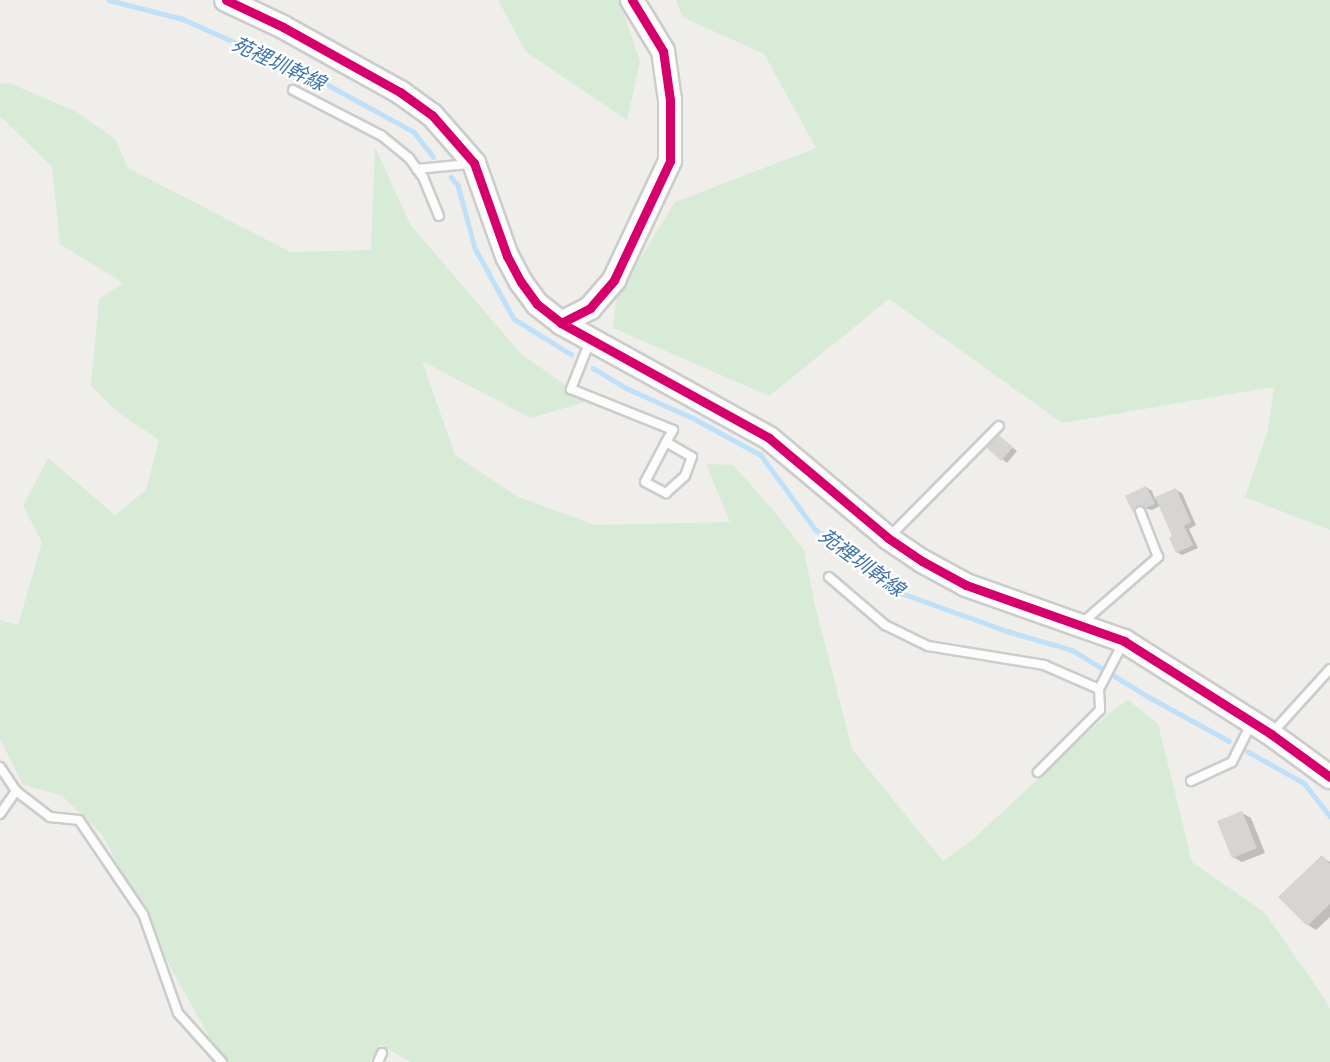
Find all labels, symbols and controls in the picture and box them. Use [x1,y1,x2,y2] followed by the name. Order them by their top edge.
[229,31,329,95] water label: 苑裡圳幹線
[814,523,910,601] water label: 苑裡圳幹線

